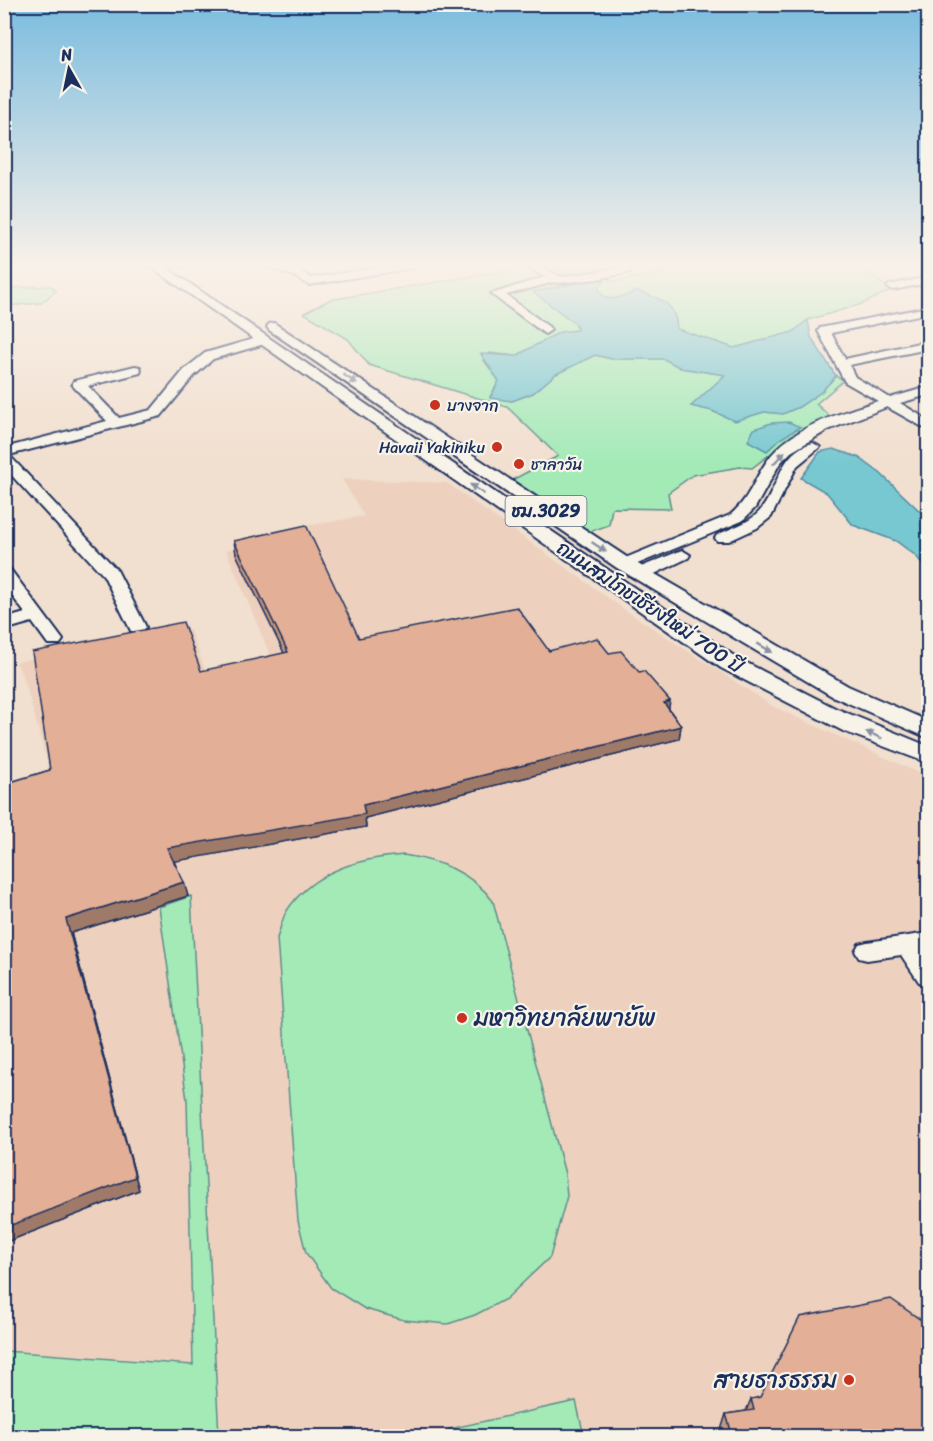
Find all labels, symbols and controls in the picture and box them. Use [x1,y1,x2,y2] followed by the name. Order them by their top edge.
[39,39,99,99] north arrow
[58,39,75,70] text: N
[342,373,359,384] one-way arrow
[447,391,499,420] place label: บางจาก
[428,398,442,412] marker: บางจาก
[379,433,485,462] place label: Havaii Yakiniku
[490,440,504,454] marker: Havaii Yakiniku
[531,450,583,479] place label: ชาลาวัน
[772,451,786,466] one-way arrow
[512,457,526,471] marker: ชาลาวัน
[470,483,486,495] one-way arrow
[506,496,586,526] road number: ชม.3029
[549,531,752,684] street label: ถนนสมโภชเชียงใหม่ 700 ปี
[590,541,606,553] one-way arrow
[757,643,773,654] one-way arrow
[864,730,882,740] one-way arrow
[473,997,656,1039] place label: มหาวิทยาลัยพายัพ
[455,1011,469,1025] marker: มหาวิทยาลัยพายัพ
[713,1359,837,1401] place label: สายธารธรรม
[842,1373,856,1387] marker: สายธารธรรม

